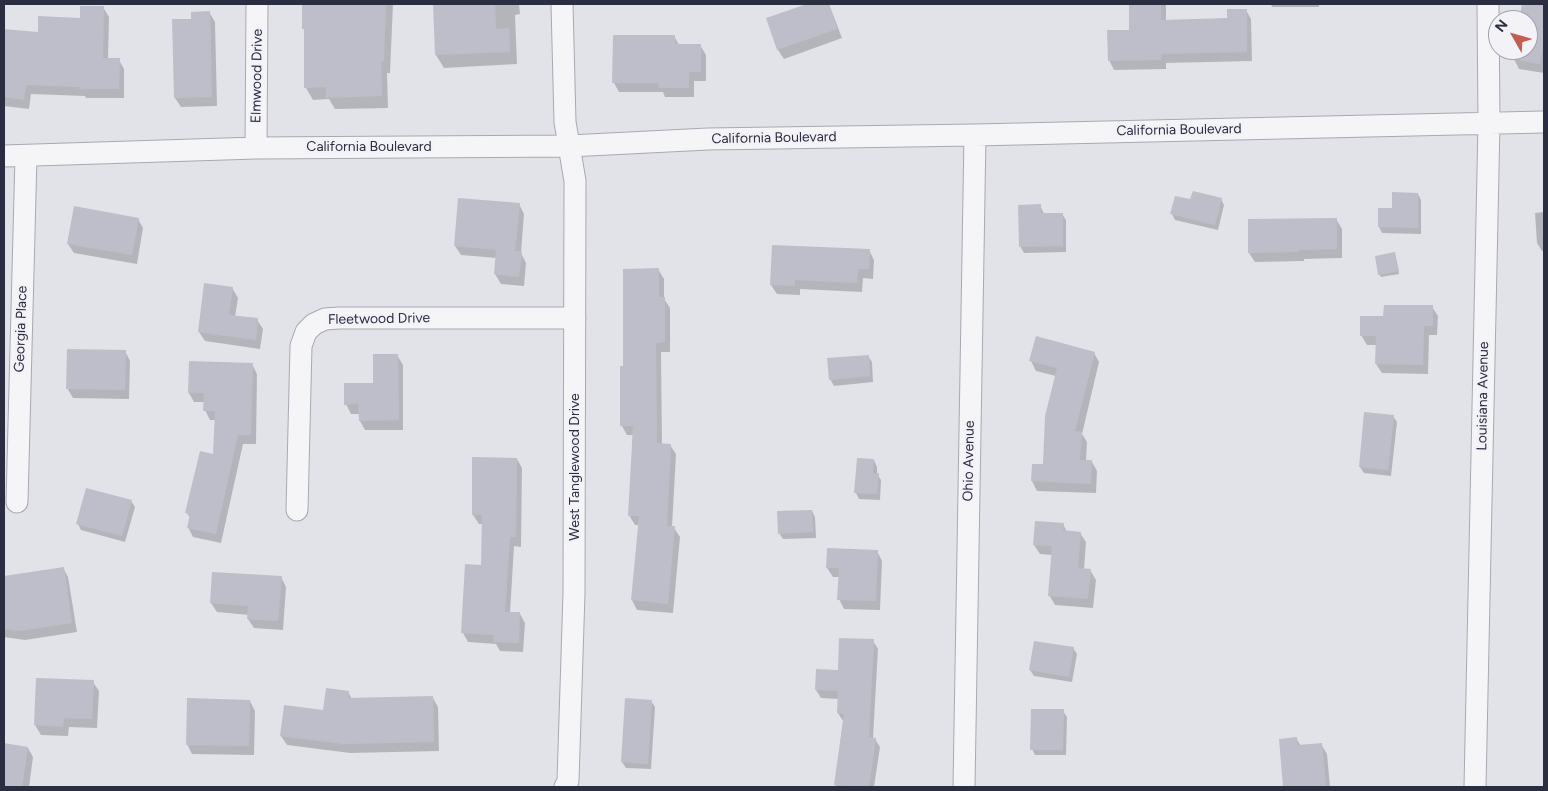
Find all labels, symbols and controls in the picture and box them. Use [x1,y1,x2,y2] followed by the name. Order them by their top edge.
[1488,10,1538,60] north arrow
[1492,17,1512,36] text: N
[248,29,266,123] street label: Elmwood Drive
[1116,121,1242,139] street label: California Boulevard
[711,129,837,147] street label: California Boulevard
[306,139,432,155] street label: California Boulevard
[11,285,31,373] street label: Georgia Place
[328,310,430,328] street label: Fleetwood Drive
[1474,341,1492,451] street label: Louisiana Avenue
[567,393,583,541] street label: West Tanglewood Drive
[960,420,978,502] street label: Ohio Avenue

